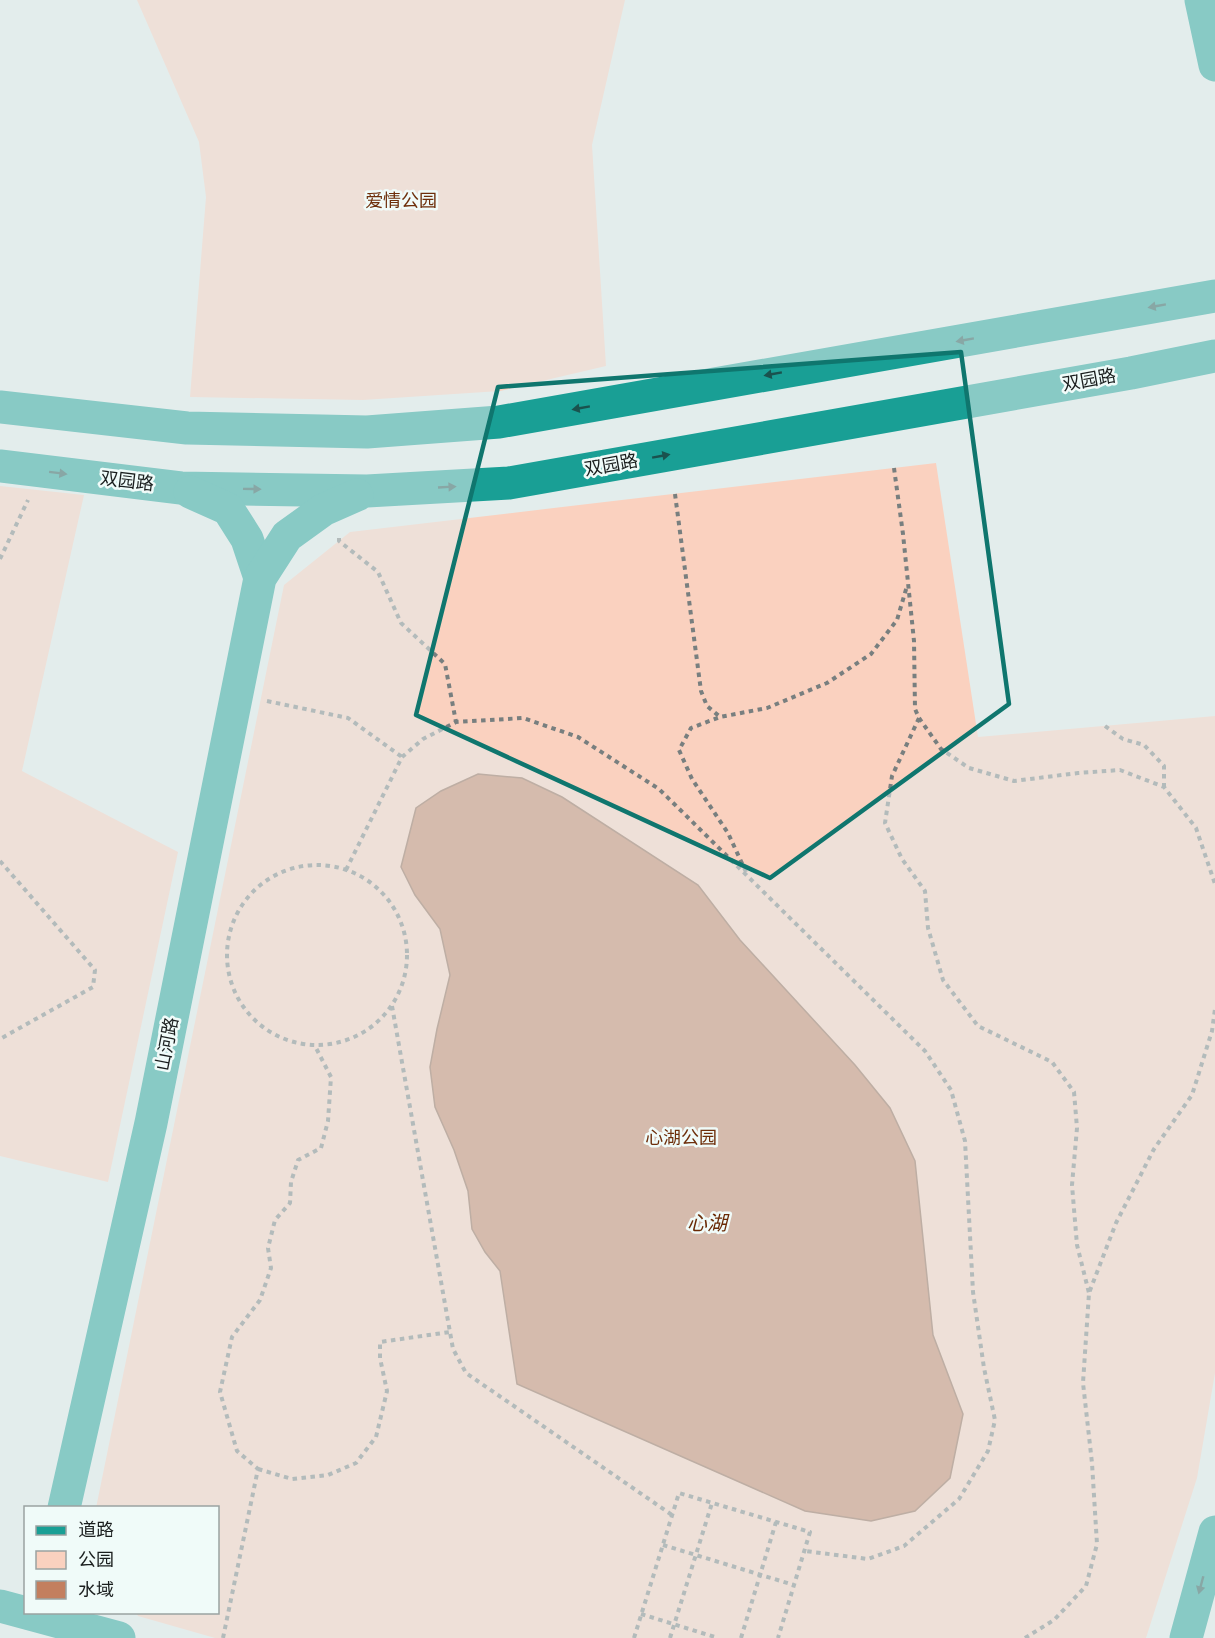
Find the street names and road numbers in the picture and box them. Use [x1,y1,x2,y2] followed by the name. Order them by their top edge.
[1061,364,1117,396] street label: 双园路
[583,449,639,481] street label: 双园路
[99,467,155,495] street label: 双园路
[151,1015,183,1073] street label: 山河路

